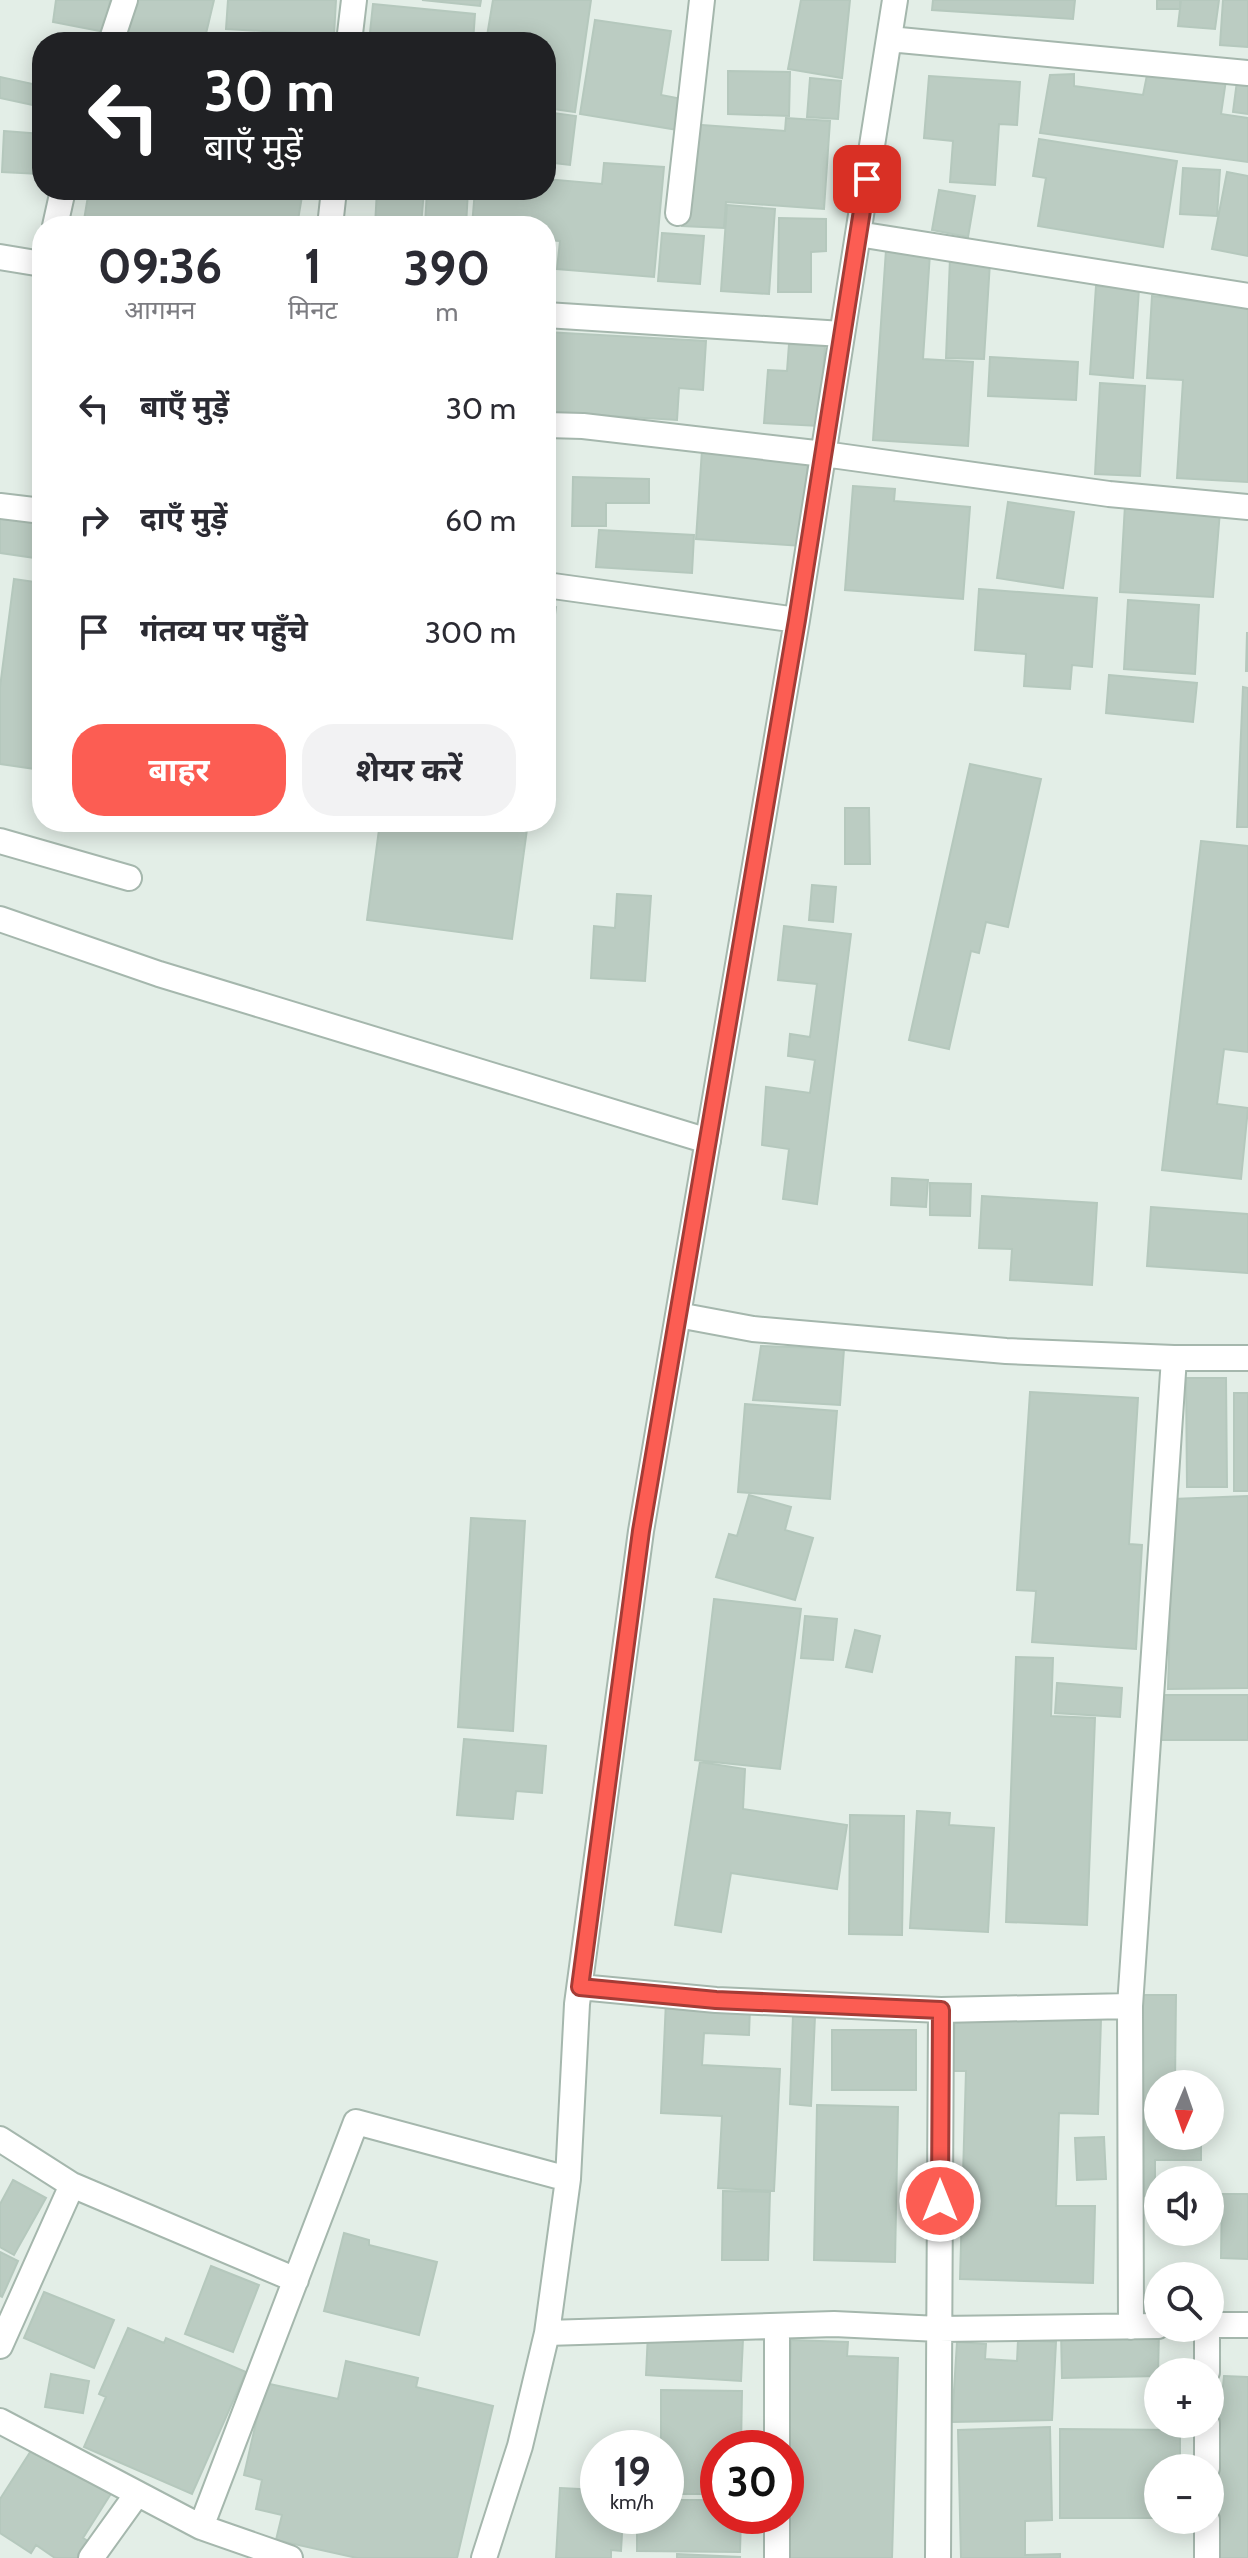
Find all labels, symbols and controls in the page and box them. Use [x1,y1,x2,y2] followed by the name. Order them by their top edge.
[204,57,335,125] text: 30 m
[72,64,176,168] icon: left
[204,125,303,169] text: बाएँ मुड़ें
[833,145,901,213] pin
[845,157,889,201] icon: arrive
[98,237,222,295] text: 09:36
[304,237,322,295] text: 1
[403,239,490,297] text: 390
[124,294,196,326] text: आगमन
[288,294,338,326] text: मिनट
[435,296,458,328] text: m
[72,386,116,430] icon: left
[140,388,229,425] text: बाएँ मुड़ें
[446,390,516,427] text: 30 m
[72,498,116,542] icon: right
[140,500,227,537] text: दाएँ मुड़ें
[445,502,516,539] text: 60 m
[72,610,116,654] icon: arrive
[140,612,308,649] text: गंतव्य पर पहुँचे
[425,614,516,651] text: 300 m
[72,724,286,816] button: बाहर
[302,724,516,816] button: शेयर करें
[1144,2070,1224,2150] north arrow
[1144,2070,1224,2534] map controls
[898,2159,982,2243] position arrow
[1144,2166,1224,2246] button: sound
[1144,2262,1224,2342] button: search
[1144,2358,1224,2438] button: +
[700,2430,804,2534] speed limit sign: 30
[613,2447,651,2496] text: 19
[1144,2454,1224,2534] button: −
[610,2490,654,2514] text: km/h

